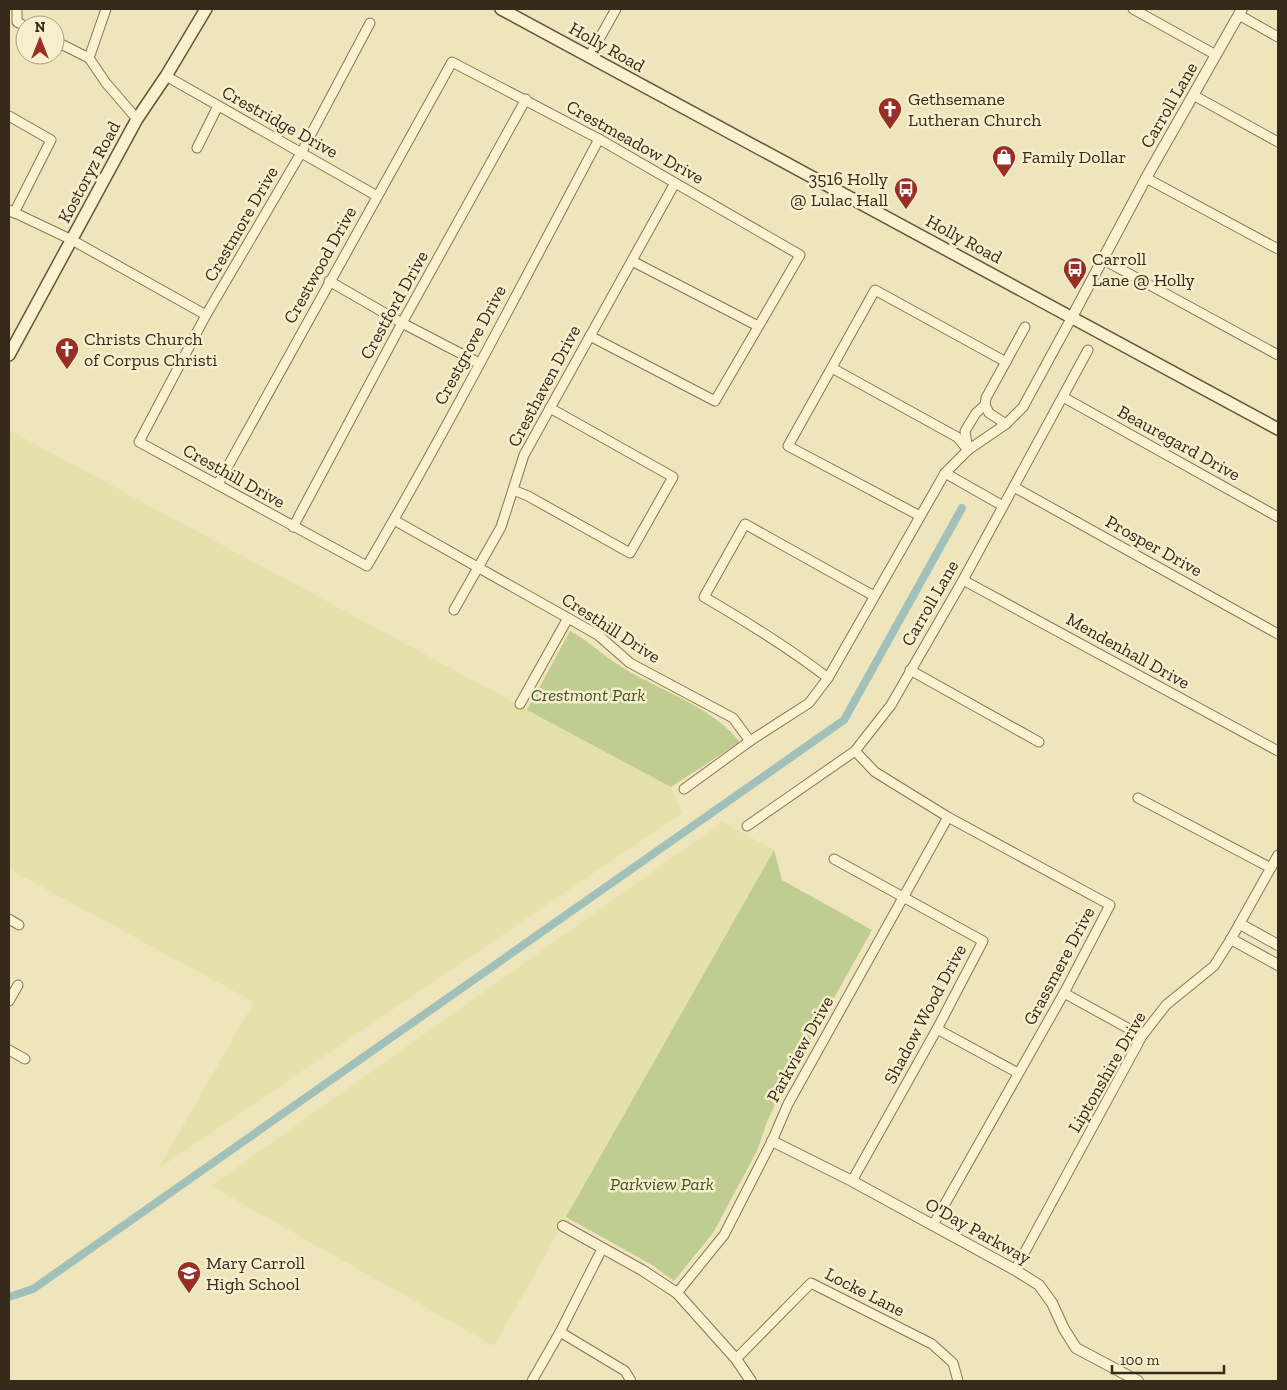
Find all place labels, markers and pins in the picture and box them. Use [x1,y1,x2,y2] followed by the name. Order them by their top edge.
[908,88,1041,131] place label: Gethsemane Lutheran Church
[877,96,903,130] church icon: Gethsemane Lutheran Church
[991,144,1017,178] shop icon: Family Dollar
[1022,146,1126,168] place label: Family Dollar
[790,168,889,211] place label: 3516 Holly @ Lulac Hall
[893,176,919,210] bus stop icon: 3516 Holly @ Lulac Hall
[1092,248,1196,291] place label: Carroll Lane @ Holly
[1062,256,1088,290] bus stop icon: Carroll Lane @ Holly
[84,328,217,371] place label: Christs Church of Corpus Christi
[54,336,80,370] church icon: Christs Church of Corpus Christi
[206,1252,305,1295] place label: Mary Carroll High School
[176,1260,202,1294] school or university icon: Mary Carroll High School

